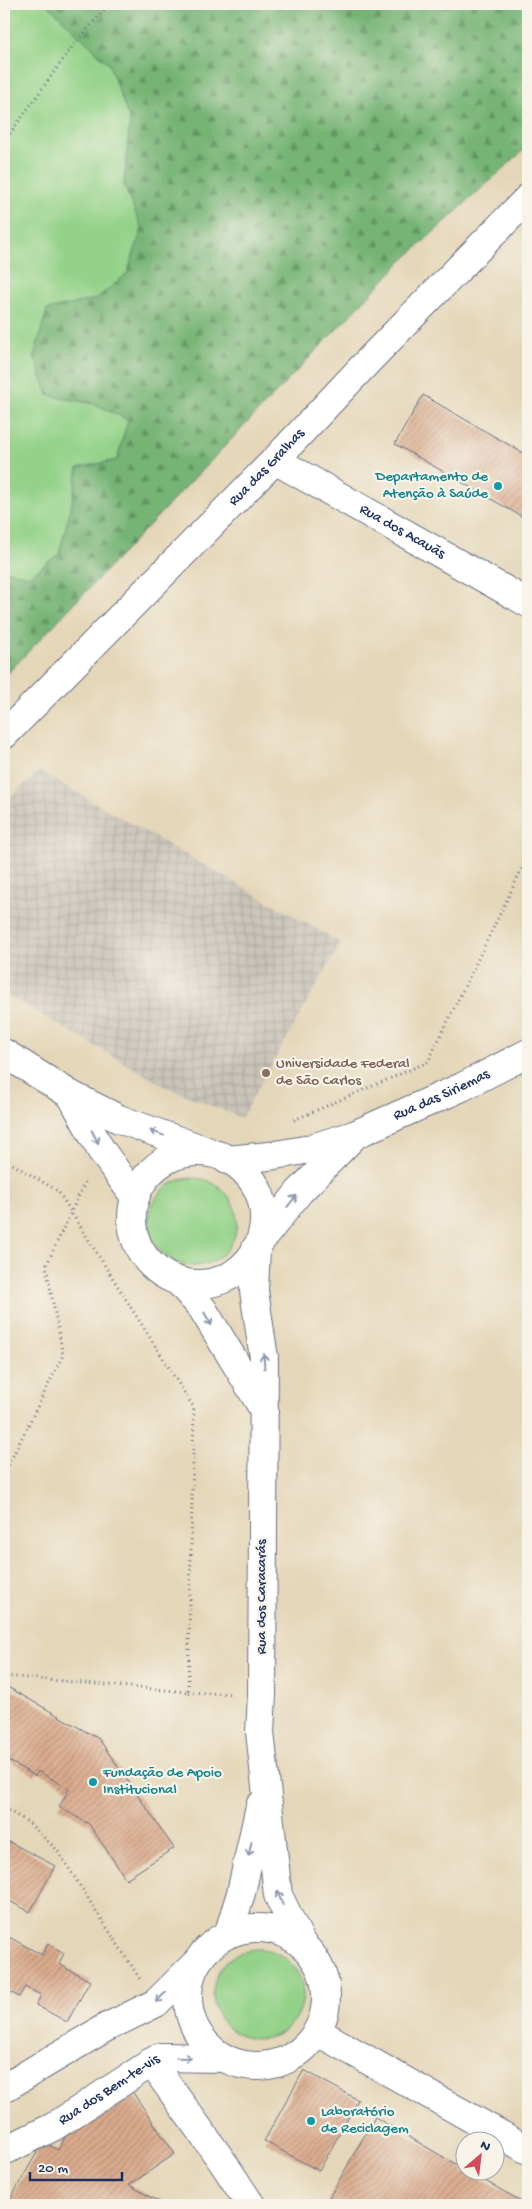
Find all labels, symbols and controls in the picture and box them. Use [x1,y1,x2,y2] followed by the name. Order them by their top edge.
[225,425,309,510] street label: Rua das Gralhas
[375,468,488,503] place label: Departamento de Atenção à Saúde
[492,480,504,492] marker: Departamento de Atenção à Saúde
[356,500,449,563] street label: Rua dos Acauãs
[276,1055,410,1090] place label: Universidade Federal de São Carlos
[391,1065,493,1125] street label: Rua das Siriemas
[260,1067,272,1079] marker: Universidade Federal de São Carlos
[149,1128,165,1137] one-way arrow
[91,1129,100,1144] one-way arrow
[286,1195,297,1208] one-way arrow
[204,1312,214,1326] one-way arrow
[259,1353,268,1369] one-way arrow
[253,1539,271,1655] street label: Rua dos Caracarás
[102,1764,222,1799] place label: Fundação de Apoio Institucional
[87,1776,99,1788] marker: Fundação de Apoio Institucional
[245,1841,254,1857] one-way arrow
[275,1891,284,1906] one-way arrow
[155,1991,167,2003] one-way arrow
[55,2050,164,2130] street label: Rua dos Bem-te-vis
[176,2053,192,2063] one-way arrow
[321,2103,409,2138] place label: Laboratório de Reciclagem
[305,2115,317,2127] marker: Laboratório de Reciclagem
[454,2132,504,2182] north arrow
[477,2137,493,2156] text: N
[30,2149,122,2181] scale bar
[38,2160,68,2178] text: 20 m

